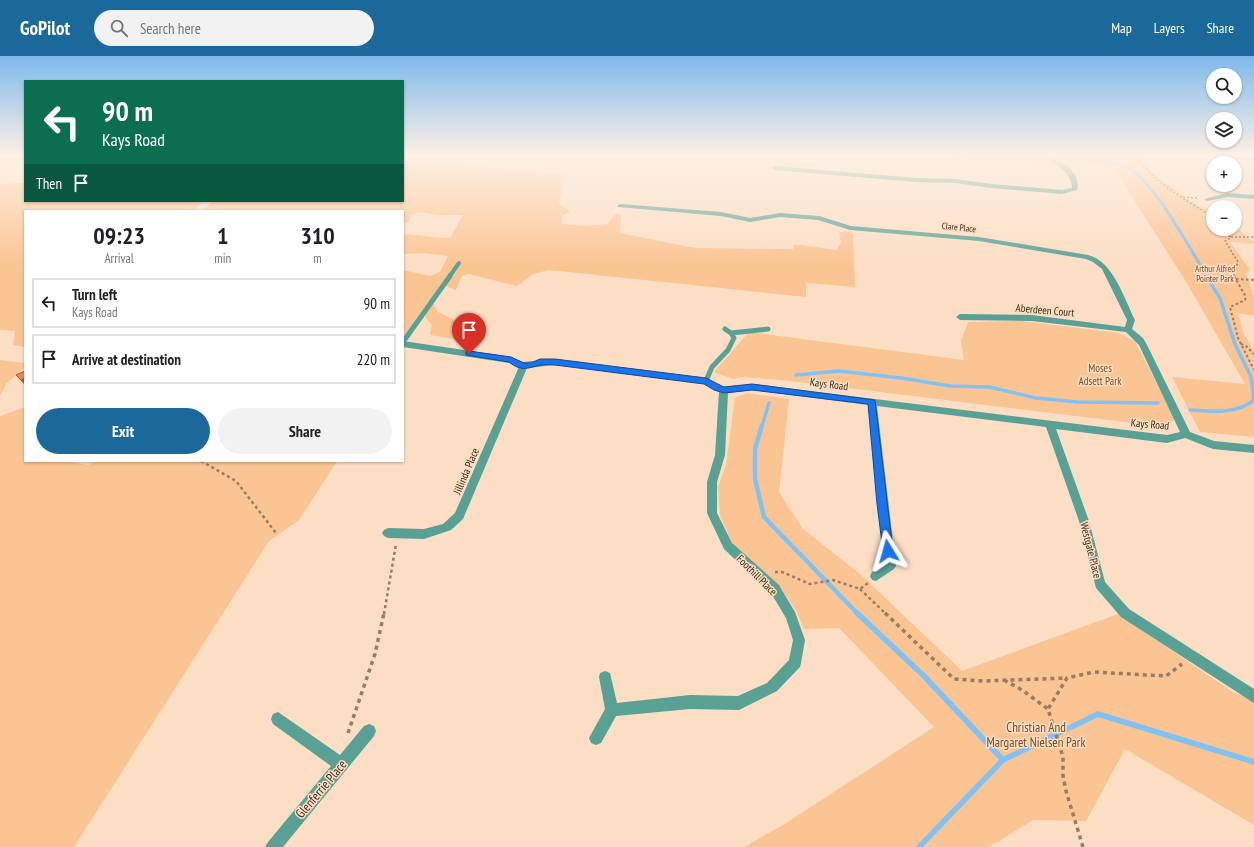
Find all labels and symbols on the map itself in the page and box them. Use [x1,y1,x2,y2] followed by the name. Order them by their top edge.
[941,220,977,234] street label: Clare Place
[1195,263,1235,284] park label: Arthur Alfred Pointer Park
[1015,300,1075,320] street label: Aberdeen Court
[452,313,486,354] pin
[1079,361,1122,388] park label: Moses Adsett Park
[809,375,849,393] street label: Kays Road
[1130,415,1170,433] street label: Kays Road
[450,445,482,497] street label: Jillinda Place
[1077,520,1105,580] street label: Westgate Place
[867,530,909,572] position arrow
[734,552,781,599] street label: Foothill Place
[987,719,1085,751] park label: Christian And Margaret Nielsen Park
[292,756,350,822] street label: Glenferrie Place

